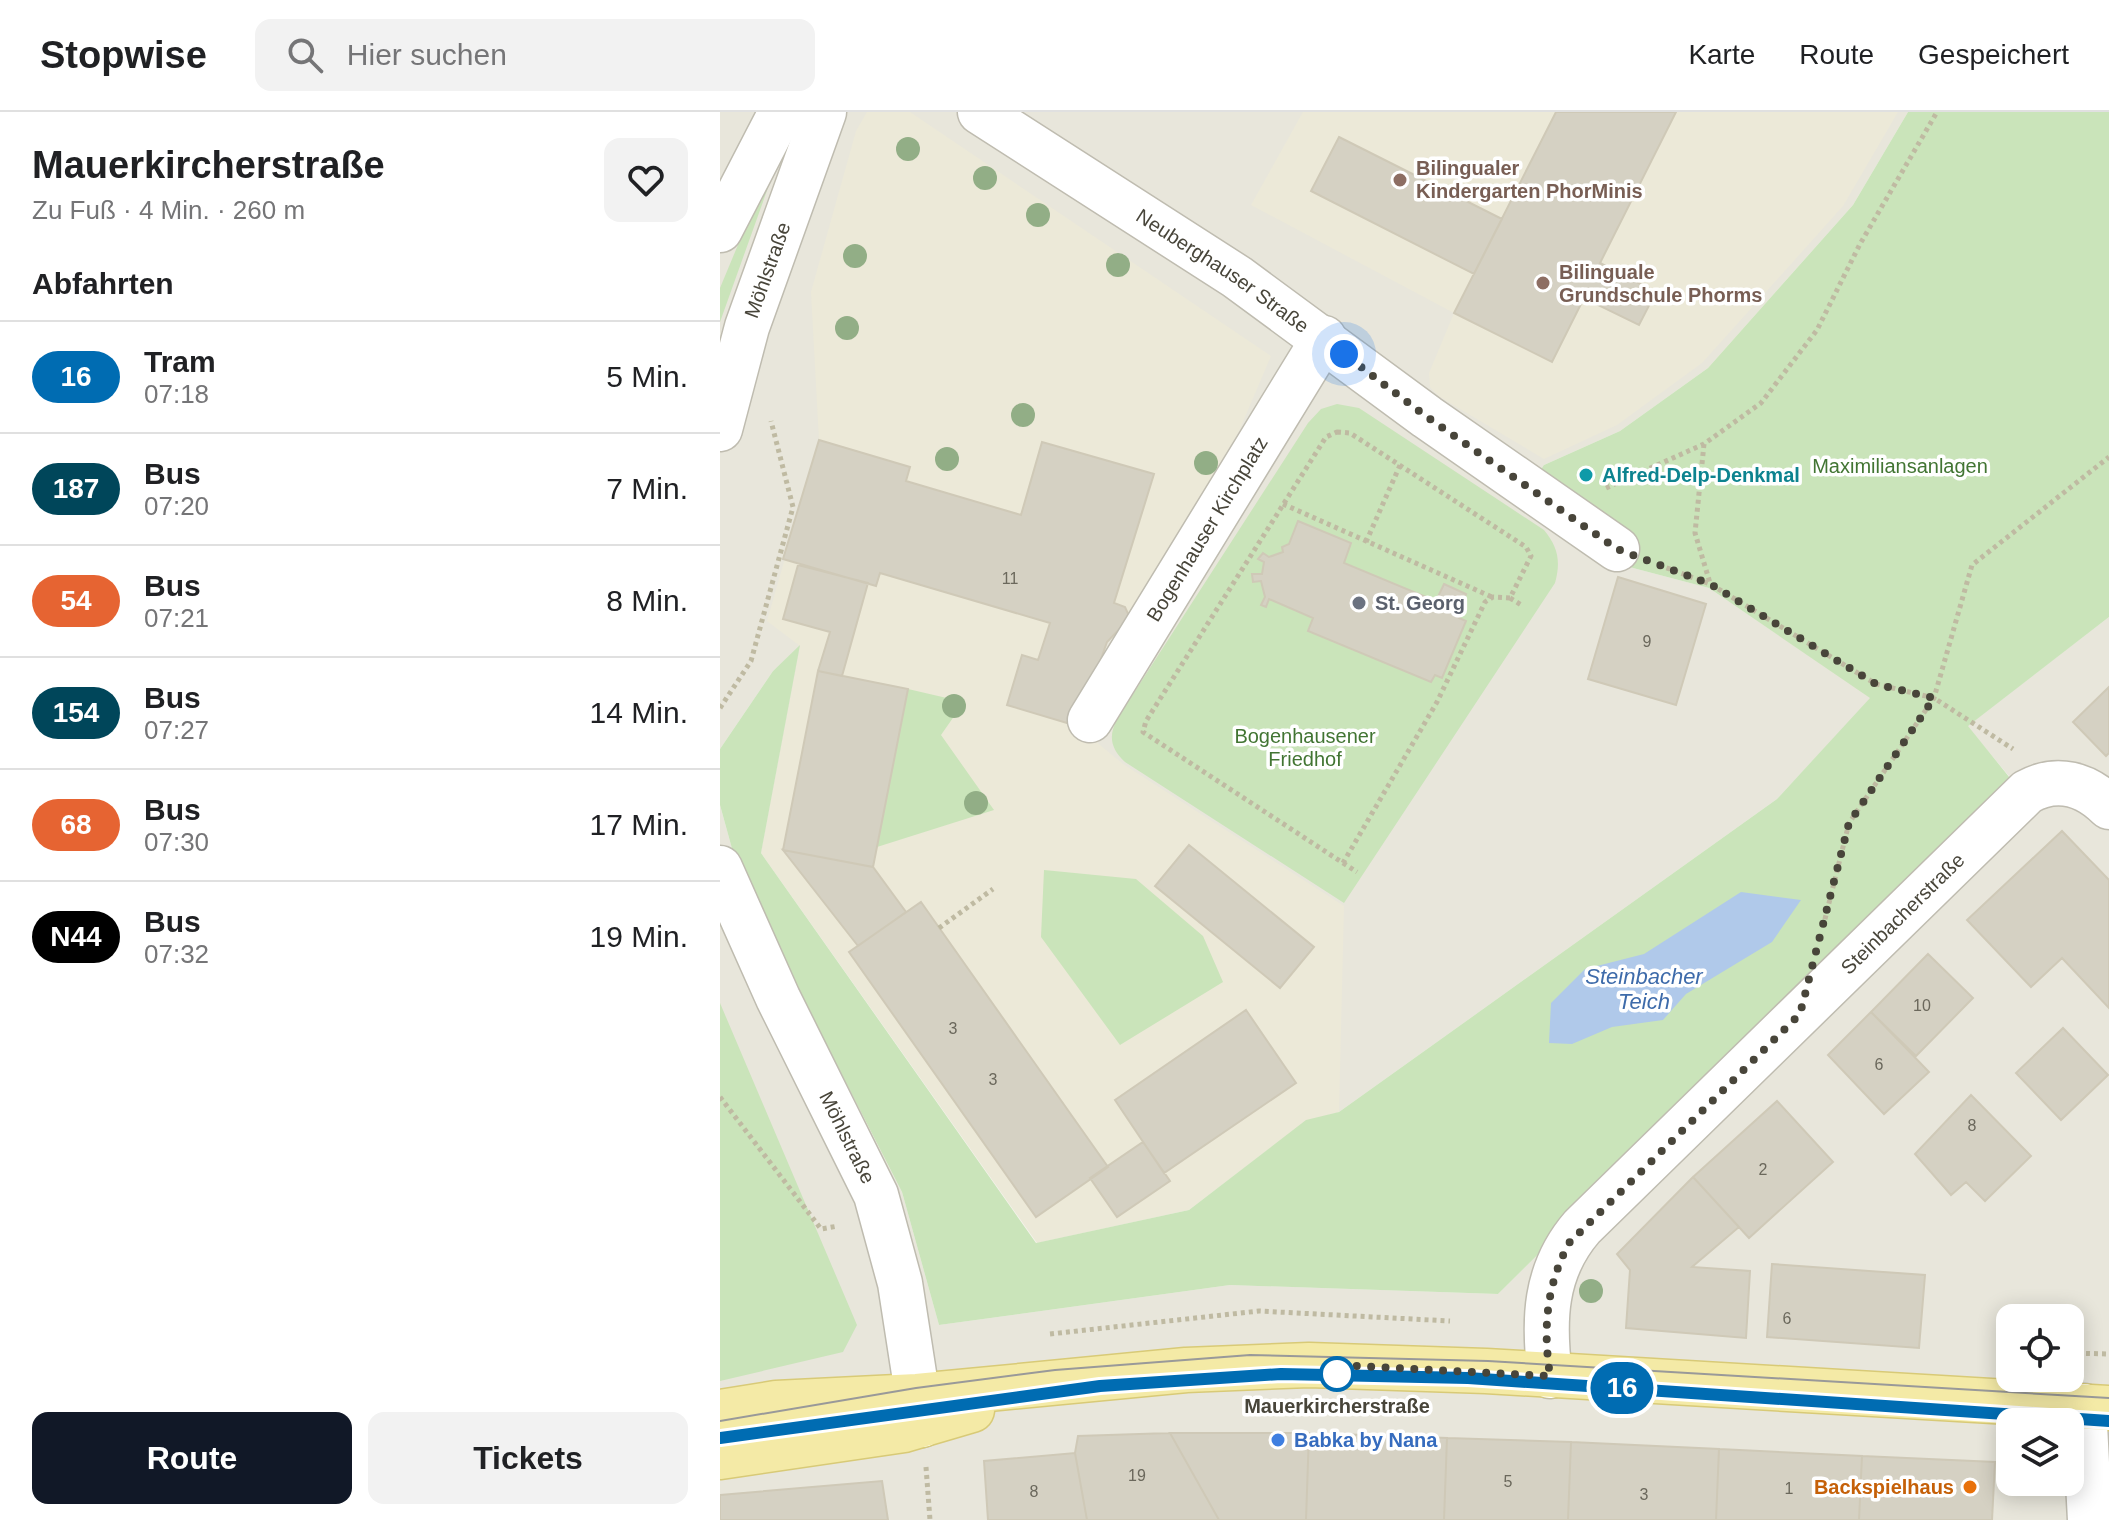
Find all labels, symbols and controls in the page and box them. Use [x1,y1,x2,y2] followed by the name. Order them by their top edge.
[255,19,815,91] search box
[283,33,327,77] icon: search
[40,34,207,76] text: Stopwise
[347,38,507,71] text: Hier suchen
[1688,39,1755,70] text: Karte
[1799,39,1874,70] text: Route
[1918,39,2069,70] text: Gespeichert
[604,138,688,222] button: heart
[32,144,385,186] text: Mauerkircherstraße
[1416,157,1643,202] place label: Bilingualer Kindergarten PhorMinis
[1391,171,1409,189] marker: Bilingualer Kindergarten PhorMinis
[32,195,305,225] text: Zu Fuß · 4 Min. · 260 m
[1132,204,1313,337] street label: Neuberghauser Straße
[740,219,795,321] street label: Möhlstraße
[1559,261,1762,306] place label: Bilinguale Grundschule Phorms
[32,267,174,300] text: Abfahrten
[1534,274,1552,292] marker: Bilinguale Grundschule Phorms
[1324,334,1364,374] your location
[144,345,216,378] text: Tram
[606,360,688,393] text: 5 Min.
[60,361,92,392] text: 16
[144,379,209,409] text: 07:18
[1142,433,1272,625] street label: Bogenhauser Kirchplatz
[1812,455,1988,477] park label: Maximiliansanlagen
[144,457,201,490] text: Bus
[1602,464,1800,486] place label: Alfred-Delp-Denkmal
[1577,466,1595,484] marker: Alfred-Delp-Denkmal
[606,472,688,505] text: 7 Min.
[53,473,99,504] text: 187
[144,491,209,521] text: 07:20
[144,569,201,602] text: Bus
[1002,570,1018,587] house number: 11
[606,584,688,617] text: 8 Min.
[60,585,92,616] text: 54
[1375,592,1465,614] place label: St. Georg
[1350,594,1368,612] marker: St. Georg
[144,603,209,633] text: 07:21
[1643,633,1652,650] house number: 9
[144,681,201,714] text: Bus
[590,696,688,729] text: 14 Min.
[53,697,99,728] text: 154
[144,715,209,745] text: 07:27
[1234,725,1376,770] park label: Bogenhausener Friedhof
[144,793,201,826] text: Bus
[590,808,688,841] text: 17 Min.
[60,809,92,840] text: 68
[144,827,209,857] text: 07:30
[1837,849,1969,979] street label: Steinbacherstraße
[144,905,201,938] text: Bus
[590,920,688,953] text: 19 Min.
[50,921,102,952] text: N44
[144,939,209,969] text: 07:32
[1585,964,1704,1014] water label: Steinbacher Teich
[1913,997,1931,1014] house number: 10
[949,1020,958,1037] house number: 3
[1875,1056,1884,1073] house number: 6
[989,1071,998,1088] house number: 3
[815,1088,879,1187] street label: Möhlstraße
[1968,1117,1977,1134] house number: 8
[1759,1161,1768,1178] house number: 2
[1996,1304,2084,1496] map controls
[1996,1304,2084,1392] button: locate
[1783,1310,1792,1327] house number: 6
[1320,1357,1354,1391] marker: Mauerkircherstraße
[1586,1362,1658,1414] line badge: 16
[1606,1372,1638,1403] text: 16
[1244,1395,1430,1417] place label: Mauerkircherstraße
[1996,1408,2084,1496] button: layers
[32,1412,352,1504] button: Route
[368,1412,688,1504] button: Tickets
[1294,1429,1438,1451] place label: Babka by Nana
[1269,1431,1287,1449] marker: Babka by Nana
[1128,1467,1146,1484] house number: 19
[1504,1473,1513,1490] house number: 5
[1814,1476,1954,1498] place label: Backspielhaus
[1961,1478,1979,1496] marker: Backspielhaus
[1785,1480,1794,1497] house number: 1
[1030,1483,1039,1500] house number: 8
[1640,1486,1649,1503] house number: 3

